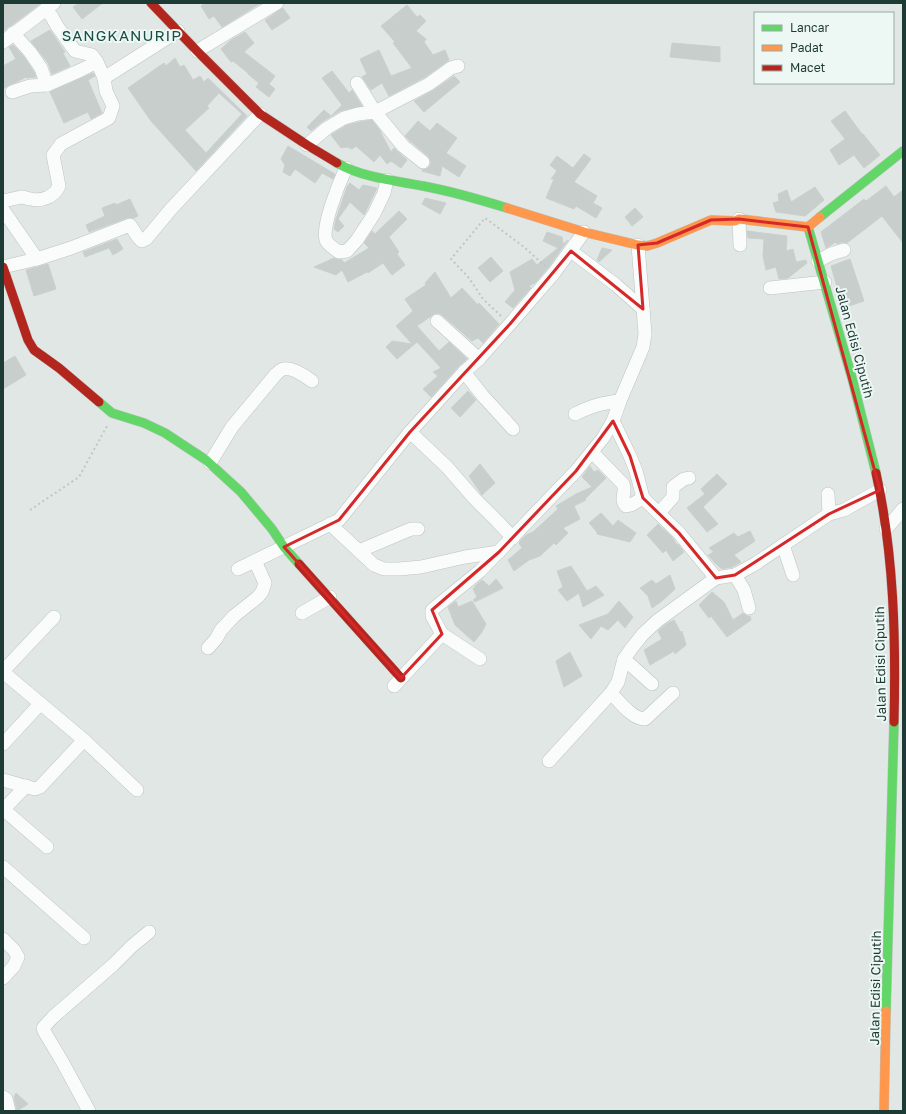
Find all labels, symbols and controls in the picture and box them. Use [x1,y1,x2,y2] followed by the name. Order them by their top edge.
[754,12,894,84] legend
[790,20,829,35] text: Lancar
[62,26,182,44] district label: SANGKANURIP
[790,40,824,55] text: Padat
[790,60,826,75] text: Macet
[832,284,878,400] street label: Jalan Edisi Ciputih
[871,606,889,722] street label: Jalan Edisi Ciputih
[866,930,884,1046] street label: Jalan Edisi Ciputih

